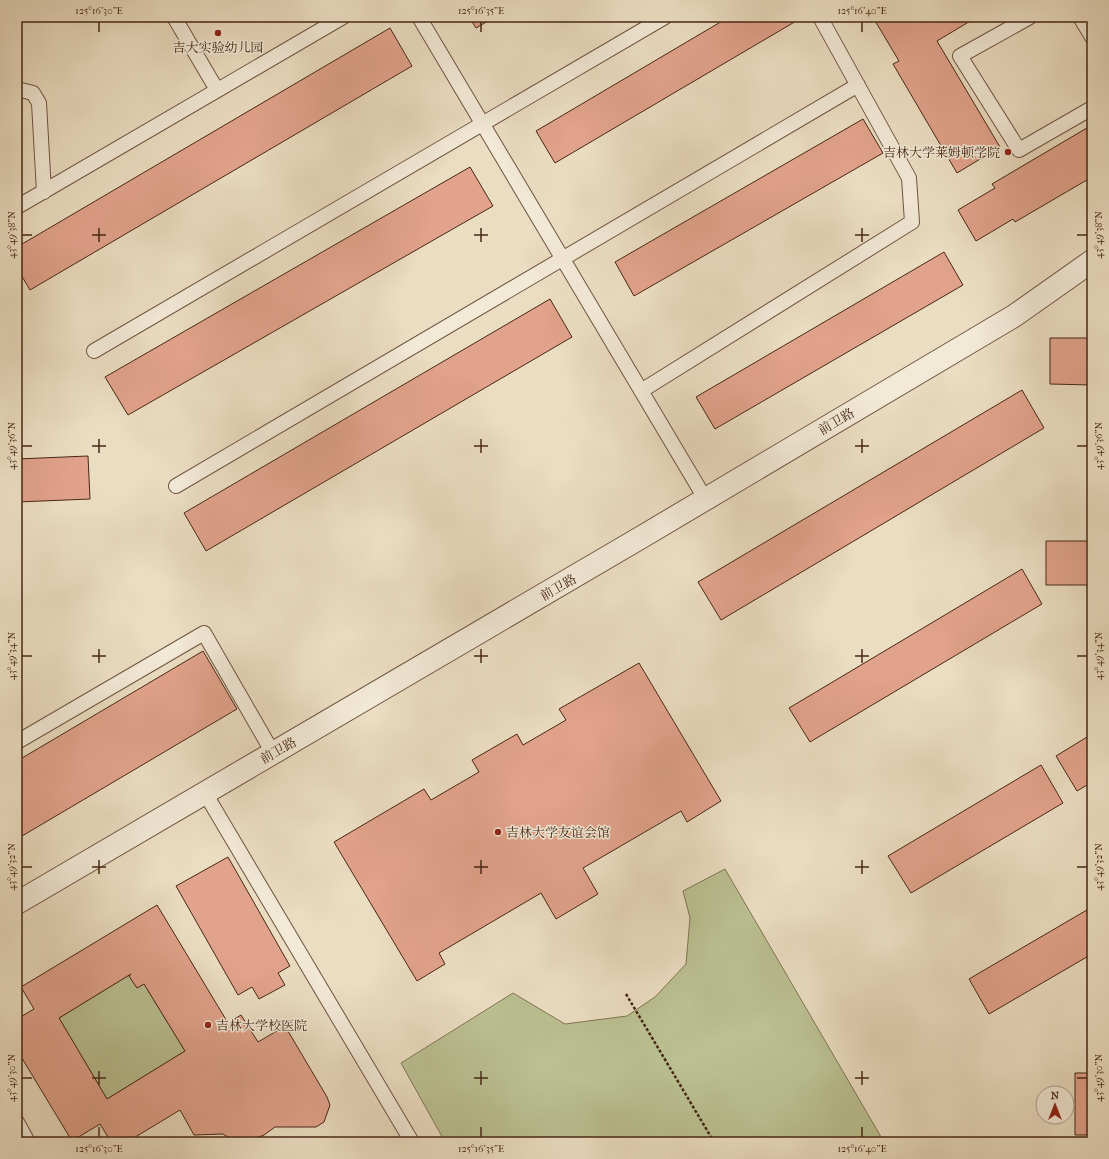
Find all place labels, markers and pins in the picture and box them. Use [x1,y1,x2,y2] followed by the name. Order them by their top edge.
[213,28,223,38] marker: 吉大实验幼儿园
[172,40,264,55] place label: 吉大实验幼儿园
[883,145,1000,160] place label: 吉林大学莱姆顿学院
[1003,147,1013,157] marker: 吉林大学莱姆顿学院
[506,825,610,840] place label: 吉林大学友谊会馆
[493,827,503,837] marker: 吉林大学友谊会馆
[216,1018,307,1033] place label: 吉林大学校医院
[203,1020,213,1030] marker: 吉林大学校医院

